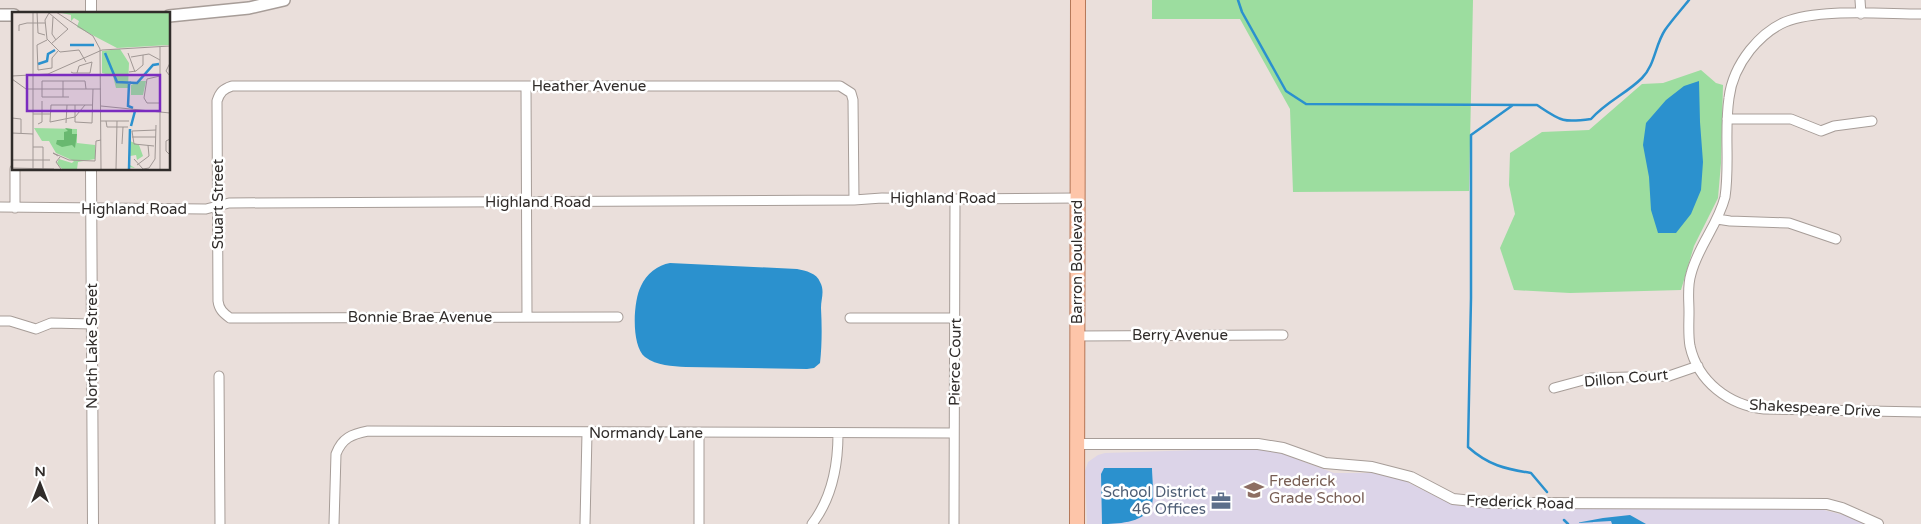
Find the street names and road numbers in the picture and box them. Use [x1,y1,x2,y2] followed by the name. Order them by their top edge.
[532,77,646,95] street label: Heather Avenue
[209,159,227,249] street label: Stuart Street
[890,189,996,207] street label: Highland Road
[485,193,591,211] street label: Highland Road
[81,200,187,218] street label: Highland Road
[1068,200,1086,324] street label: Barron Boulevard
[83,283,101,409] street label: North Lake Street
[348,308,492,326] street label: Bonnie Brae Avenue
[945,318,965,406] street label: Pierce Court
[1132,326,1228,344] street label: Berry Avenue
[1583,365,1669,391] street label: Dillon Court
[1749,396,1881,420] street label: Shakespeare Drive
[589,424,703,442] street label: Normandy Lane
[1466,491,1574,513] street label: Frederick Road

